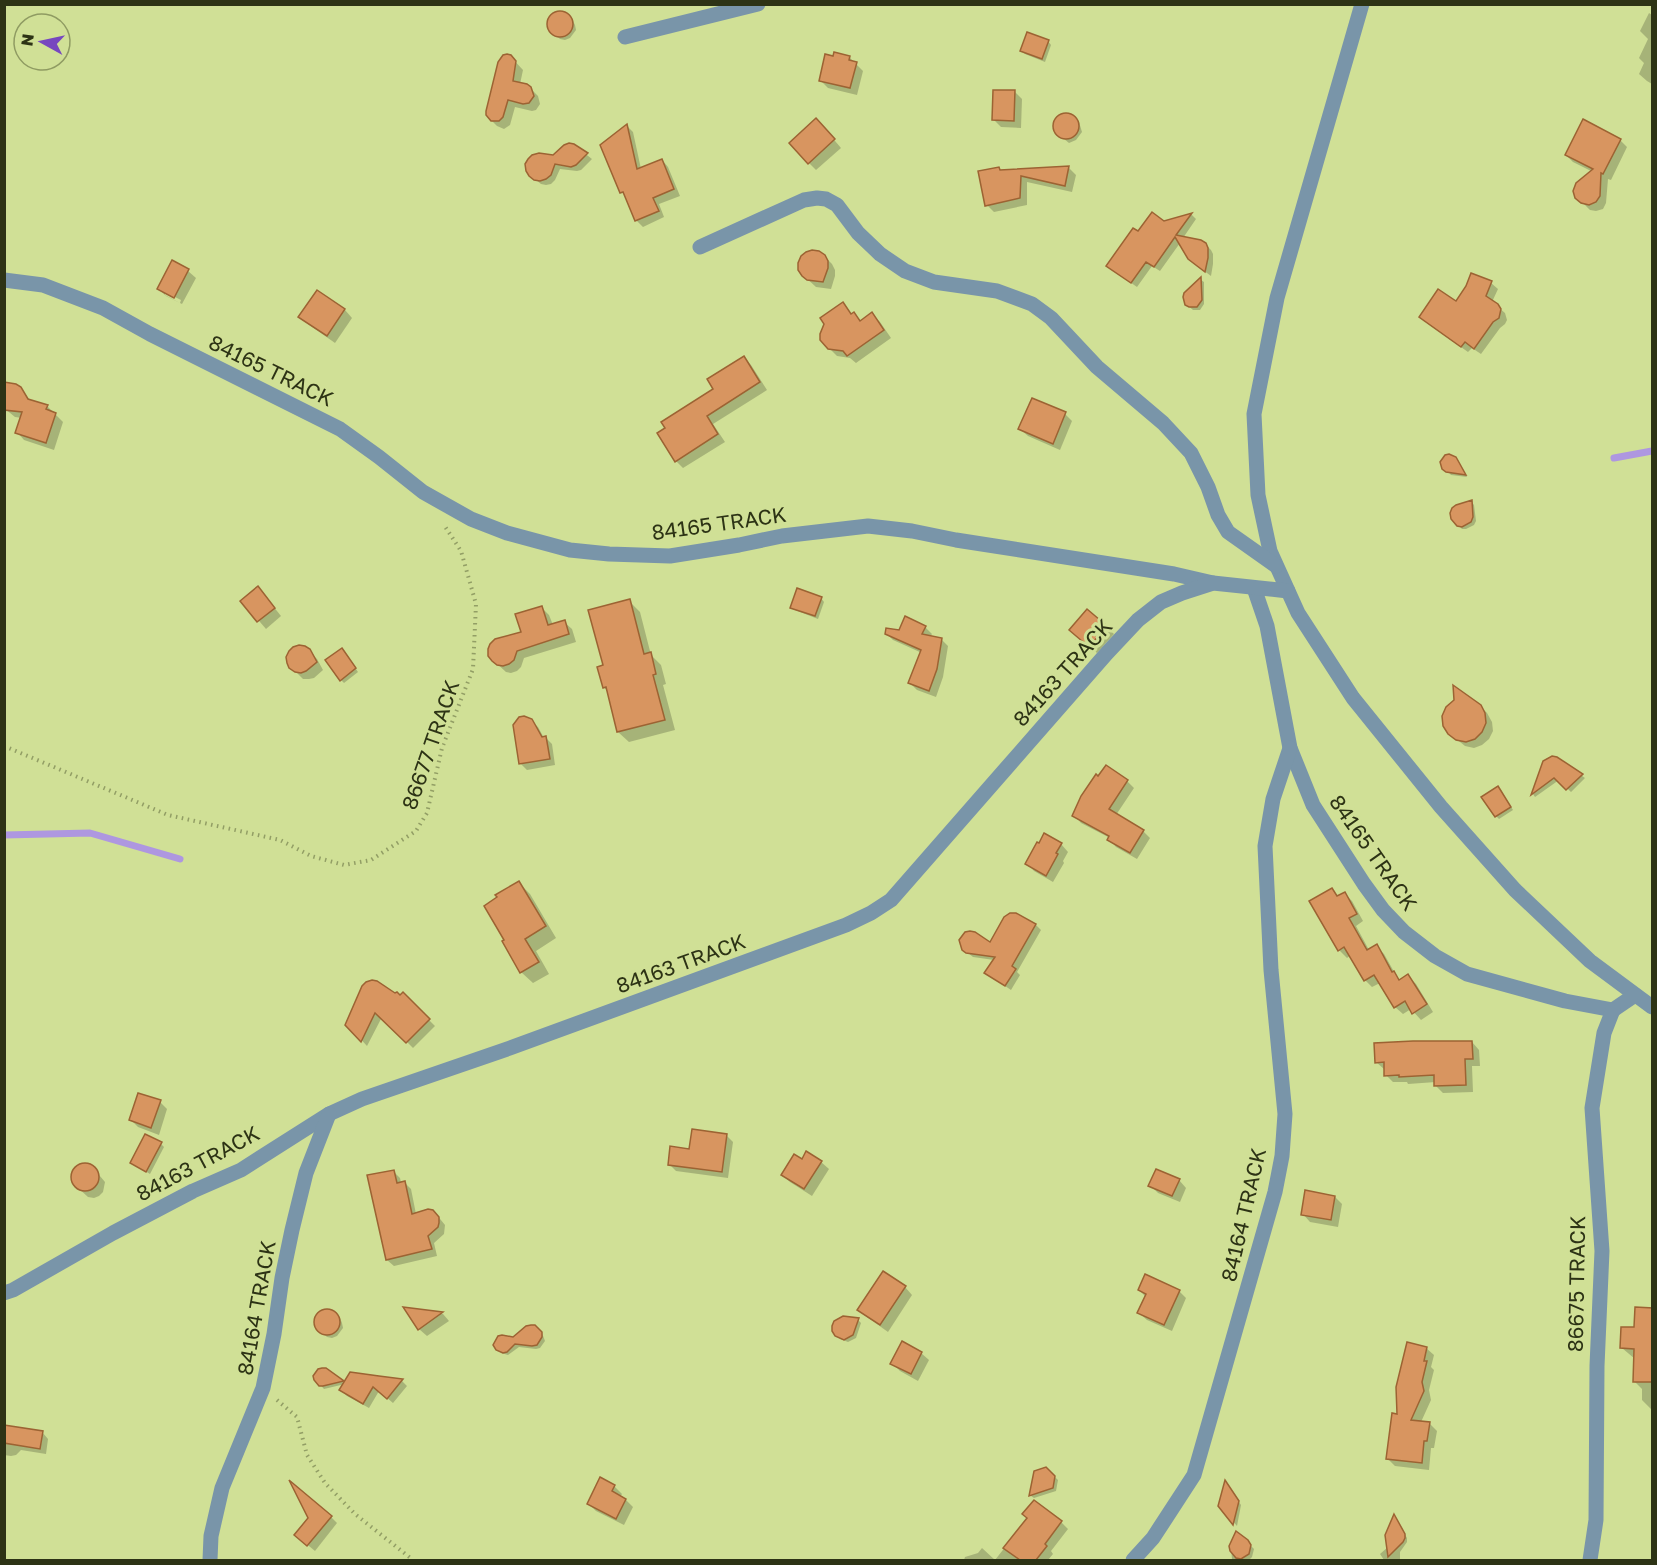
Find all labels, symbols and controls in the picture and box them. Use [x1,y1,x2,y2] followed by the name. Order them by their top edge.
[12,12,72,72] north arrow
[16,32,38,47] text: N
[205,329,338,412] street label: 84165 TRACK
[650,501,788,545] street label: 84165 TRACK
[1007,613,1117,731] street label: 84163 TRACK
[396,676,464,813] street label: 86677 TRACK
[1324,789,1423,915] street label: 84165 TRACK
[612,928,749,998] street label: 84163 TRACK
[131,1120,264,1206] street label: 84163 TRACK
[1215,1145,1271,1284] street label: 84164 TRACK
[1562,1216,1590,1352] street label: 86675 TRACK
[231,1238,281,1377] street label: 84164 TRACK

